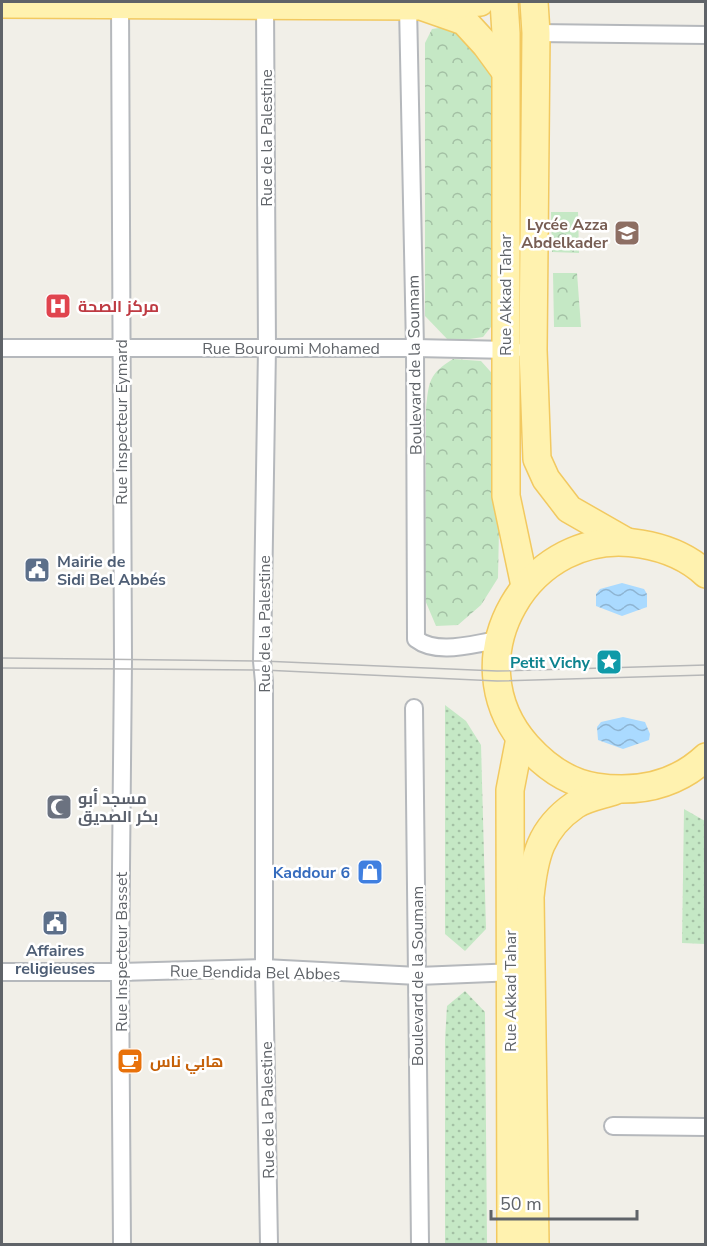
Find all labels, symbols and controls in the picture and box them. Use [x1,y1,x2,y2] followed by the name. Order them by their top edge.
[256,69,278,207] street label: Rue de la Palestine
[521,214,609,254] place label: Lycée Azza Abdelkader
[612,218,642,248] school or university icon: Lycée Azza Abdelkader
[495,234,517,356] street label: Rue Akkad Tahar
[402,275,428,455] street label: Boulevard de la Soumam
[43,291,73,321] hospital icon: مركز الصحة
[78,296,159,318] place label: مركز الصحة
[202,338,380,360] street label: Rue Bouroumi Mohamed
[111,339,133,505] street label: Rue Inspecteur Eymard
[57,551,166,591] place label: Mairie de Sidi Bel Abbés
[22,555,52,585] public building icon: Mairie de Sidi Bel Abbés
[254,555,276,693] street label: Rue de la Palestine
[594,647,624,677] place icon: Petit Vichy
[510,652,591,674] place label: Petit Vichy
[78,788,158,828] place label: مسجد أبو بكر الصديق
[44,792,74,822] mosque icon: مسجد أبو بكر الصديق
[355,857,385,887] shop icon: Kaddour 6
[273,862,350,884] place label: Kaddour 6
[111,872,133,1032] street label: Rue Inspecteur Basset
[407,886,429,1066] street label: Boulevard de la Soumam
[40,908,70,938] public building icon: Affaires religieuses
[500,930,522,1052] street label: Rue Akkad Tahar
[15,940,95,980] place label: Affaires religieuses
[170,961,340,985] street label: Rue Bendida Bel Abbes
[256,1041,280,1179] street label: Rue de la Palestine
[115,1046,145,1076] cafe icon: هابي ناس
[150,1051,223,1074] place label: هابي ناس
[491,1183,636,1221] scale bar
[500,1192,542,1216] text: 50 m

